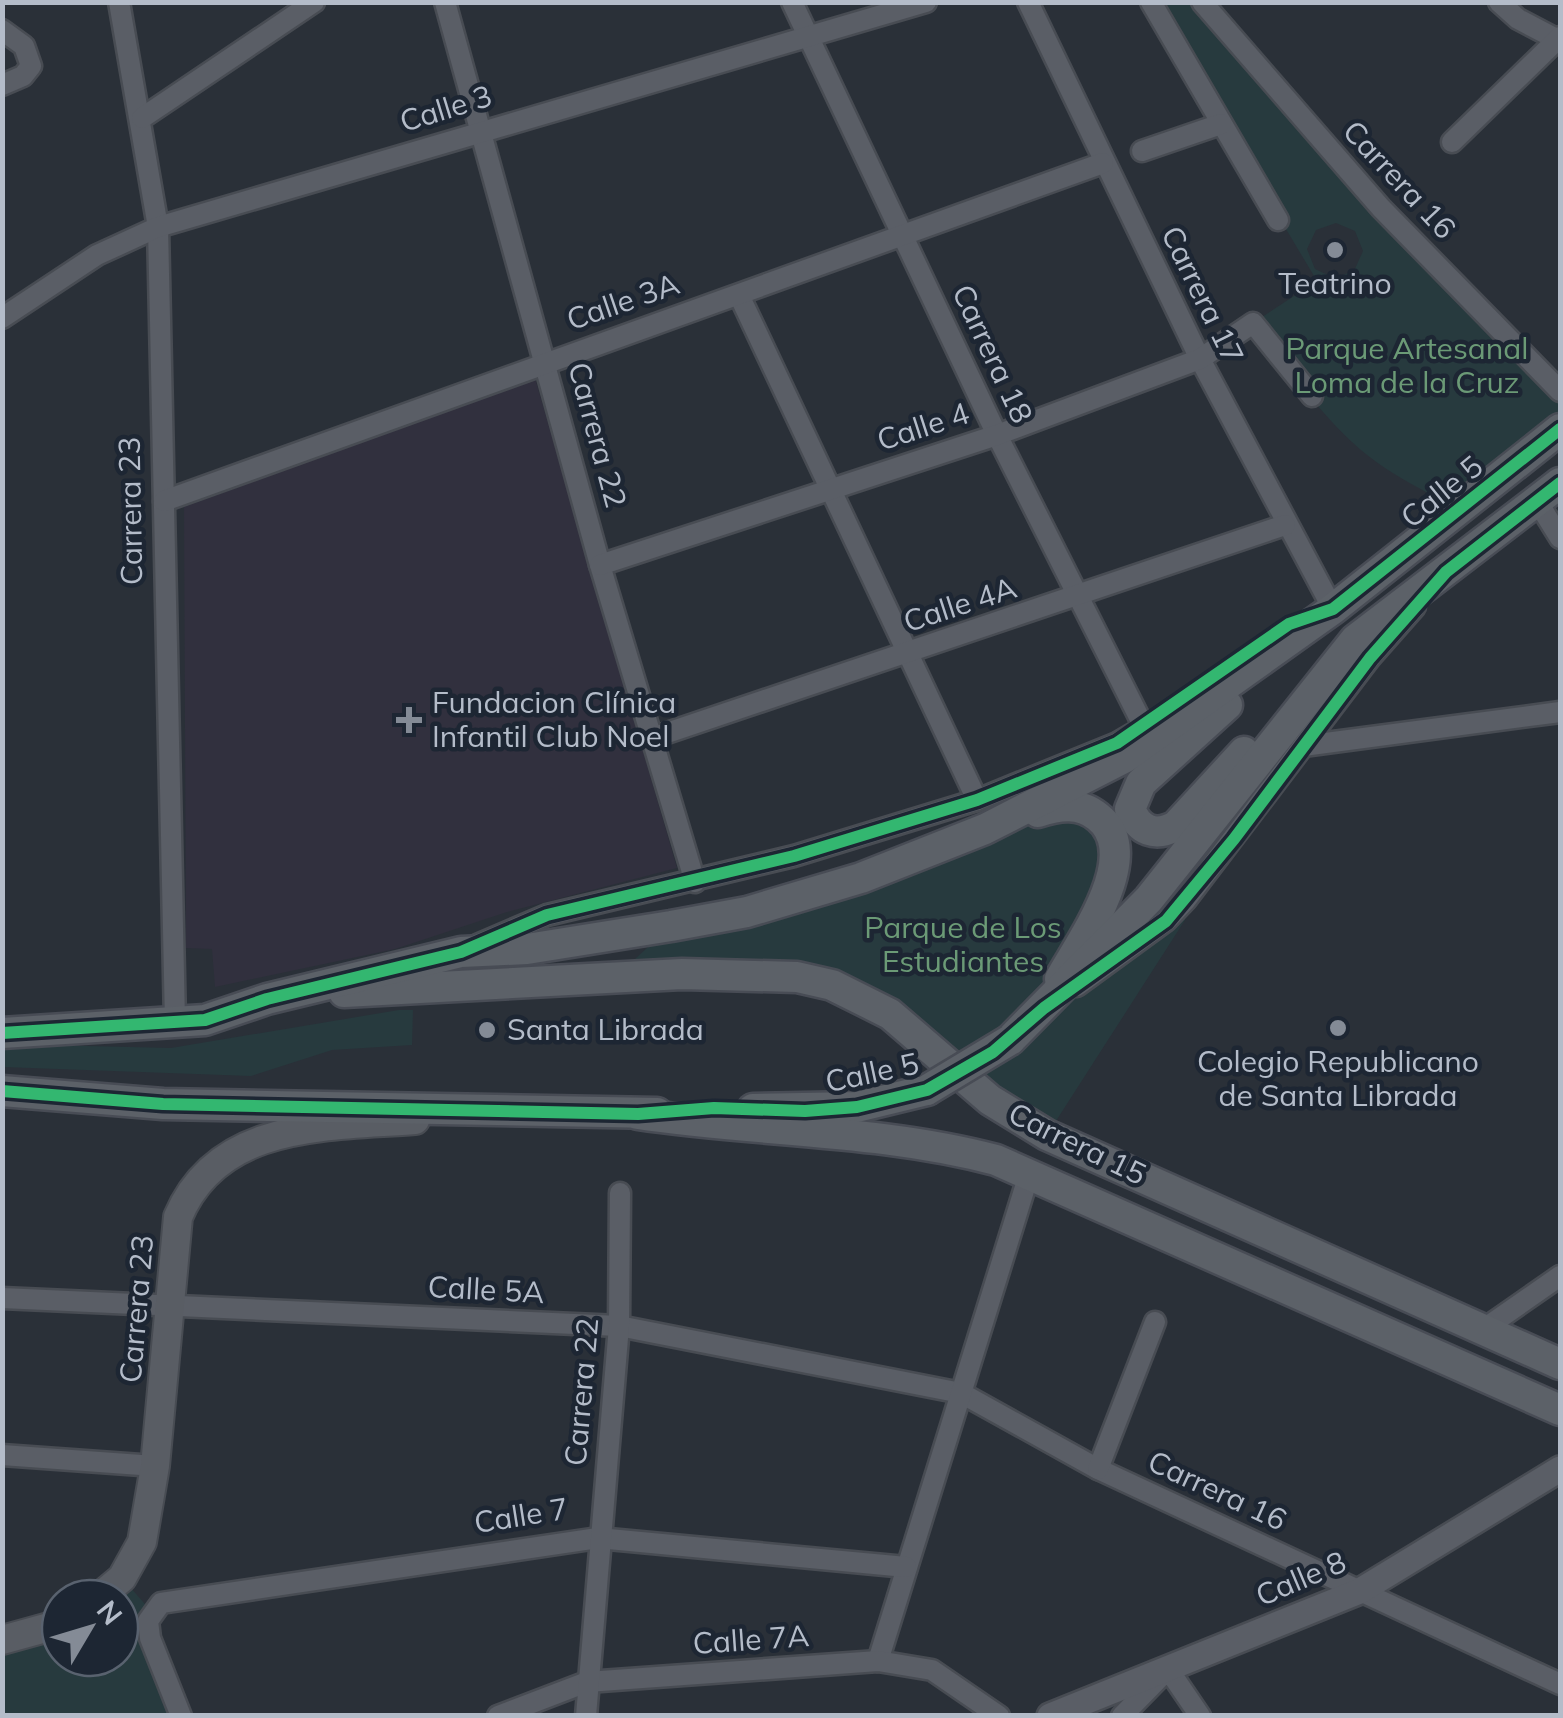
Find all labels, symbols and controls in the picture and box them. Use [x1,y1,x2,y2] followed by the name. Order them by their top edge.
[395,76,496,140] street label: Calle 3
[1335,112,1464,247] street label: Carrera 16
[1153,219,1253,370] street label: Carrera 17
[1324,239,1346,261] marker: Teatrino
[561,264,684,338] street label: Calle 3A
[1278,264,1392,302] place label: Teatrino
[944,278,1042,429] street label: Carrera 18
[1286,329,1528,401] park label: Parque Artesanal Loma de la Cruz
[560,358,636,511] street label: Carrera 22
[872,393,973,459] street label: Calle 4
[110,436,150,586] street label: Carrera 23
[1393,447,1490,536] street label: Calle 5
[898,568,1021,640] street label: Calle 4A
[432,683,676,755] place label: Fundacion Clínica Infantil Club Noel
[396,707,422,733] marker: Fundacion Clínica Infantil Club Noel
[864,908,1062,980] park label: Parque de Los Estudiantes
[507,1010,704,1048] place label: Santa Librada
[1327,1017,1349,1039] marker: Colegio Republicano de Santa Librada
[476,1019,498,1041] marker: Santa Librada
[1197,1042,1479,1114] place label: Colegio Republicano de Santa Librada
[822,1044,922,1100] street label: Calle 5
[1002,1093,1153,1193] street label: Carrera 15
[111,1233,161,1385] street label: Carrera 23
[427,1267,545,1311] street label: Calle 5A
[556,1316,606,1468] street label: Carrera 22
[1142,1441,1293,1539] street label: Carrera 16
[471,1489,570,1541] street label: Calle 7
[1250,1542,1352,1614] street label: Calle 8
[40,1578,140,1678] north arrow
[90,1593,130,1631] text: N
[691,1616,810,1662] street label: Calle 7A

